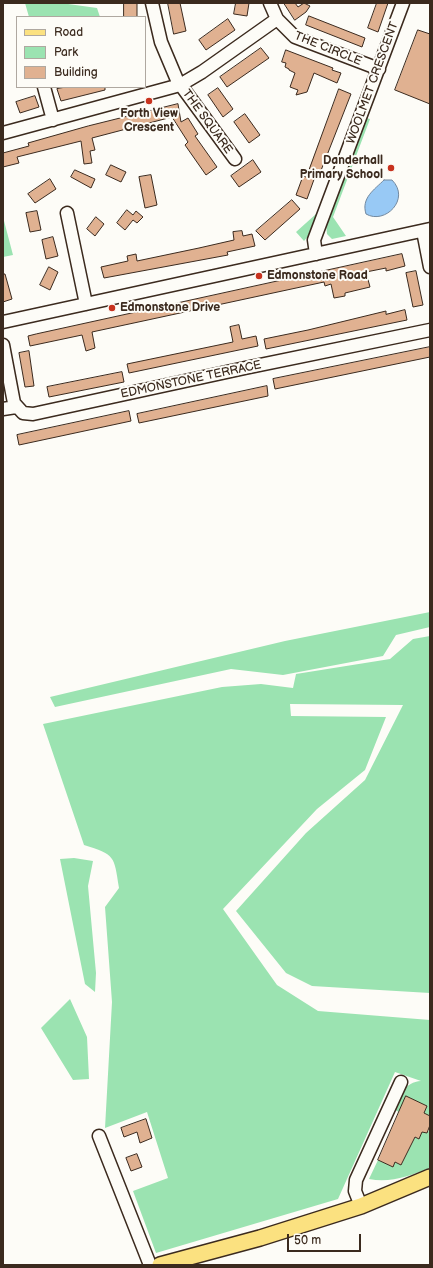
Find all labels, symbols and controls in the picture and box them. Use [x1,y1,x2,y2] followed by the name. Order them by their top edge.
[16,16,146,88] legend
[344,20,402,146] street label: WOOLMET CRESCENT
[54,25,83,40] text: Road
[292,29,364,69] street label: THE CIRCLE
[54,45,78,60] text: Park
[54,65,98,80] text: Building
[179,87,235,157] street label: THE SQUARE
[144,96,154,106] marker: Forth View Crescent
[120,107,178,135] place label: Forth View Crescent
[300,154,383,182] place label: Danderhall Primary School
[386,163,396,173] marker: Danderhall Primary School
[267,269,368,283] place label: Edmonstone Road
[254,271,264,281] marker: Edmonstone Road
[120,301,220,315] place label: Edmonstone Drive
[107,303,117,313] marker: Edmonstone Drive
[119,358,263,402] street label: EDMONSTONE TERRACE
[289,1226,363,1252] scale bar
[294,1233,321,1248] text: 50 m

